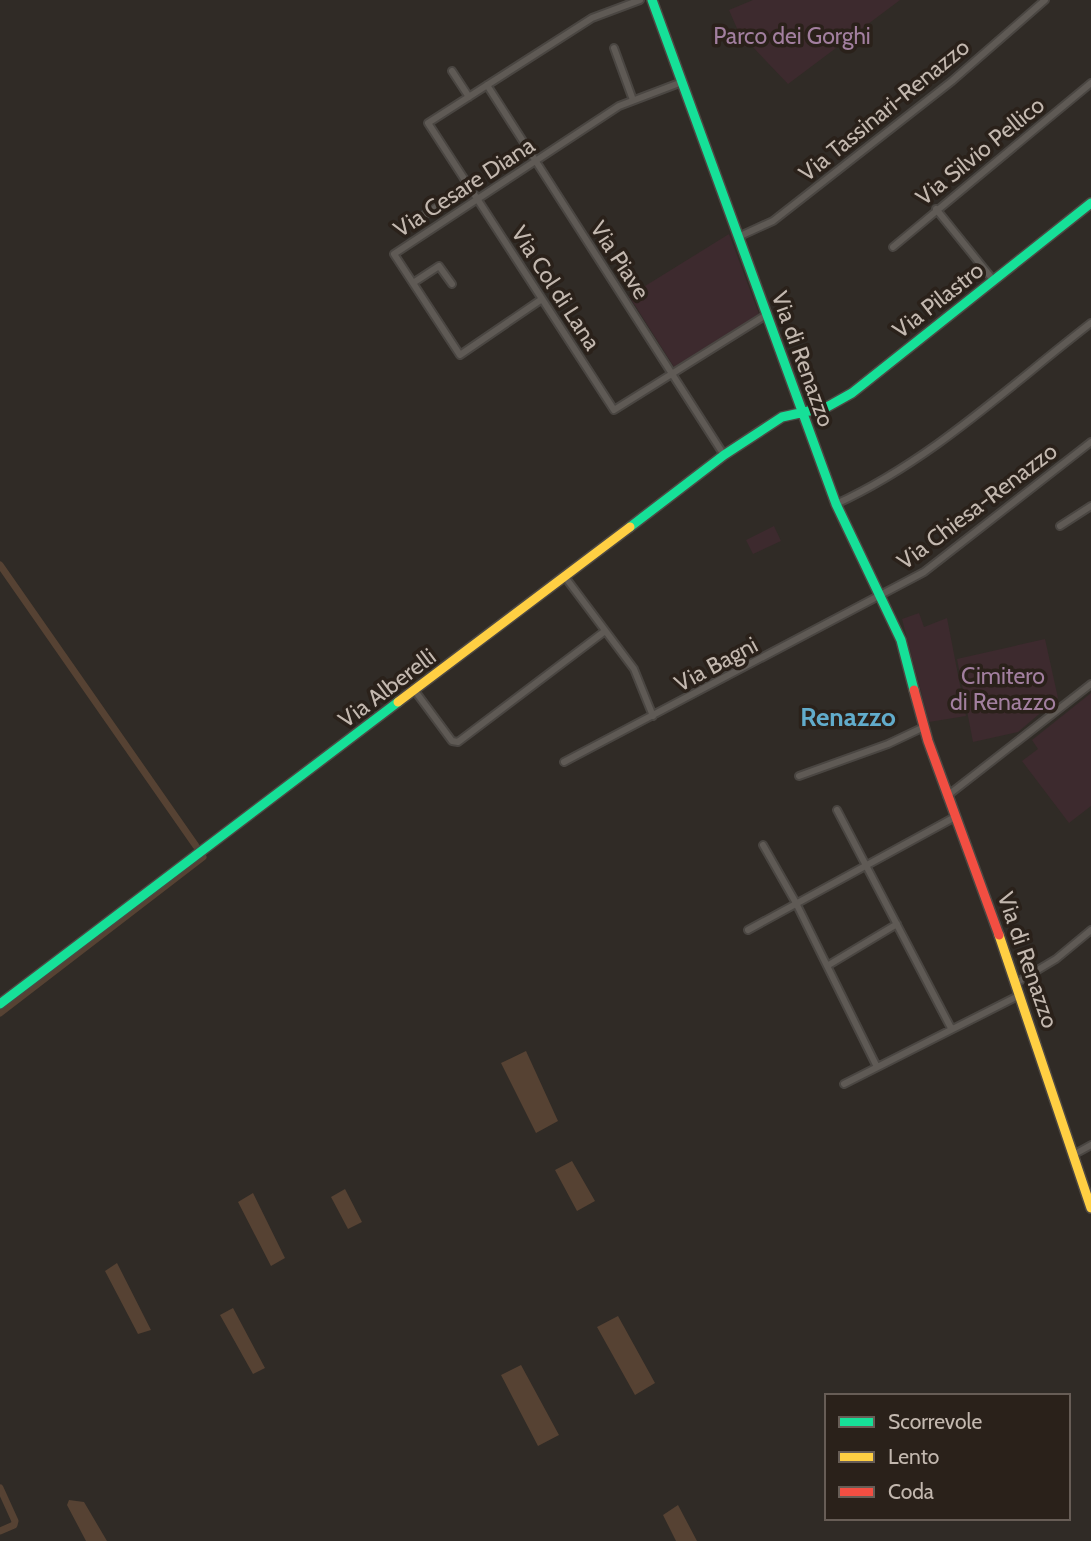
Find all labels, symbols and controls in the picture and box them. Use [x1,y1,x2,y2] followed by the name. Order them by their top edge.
[713,22,871,50] park label: Parco dei Gorghi
[793,33,975,187] street label: Via Tassinari-Renazzo
[910,91,1050,211] street label: Via Silvio Pellico
[388,131,540,243] street label: Via Cesare Diana
[584,216,656,305] street label: Via Piave
[505,221,607,355] street label: Via Col di Lana
[887,256,989,344] street label: Via Pilastro
[766,287,840,431] street label: Via di Renazzo
[892,437,1062,575] street label: Via Chiesa-Renazzo
[670,630,762,698] street label: Via Bagni
[333,642,441,734] street label: Via Alberelli
[950,662,1056,716] park label: Cimitero di Renazzo
[800,701,896,733] district label: Renazzo
[992,888,1064,1032] street label: Via di Renazzo
[825,1394,1070,1520] legend
[888,1409,982,1434] text: Scorrevole
[888,1444,939,1469] text: Lento
[888,1479,934,1504] text: Coda

